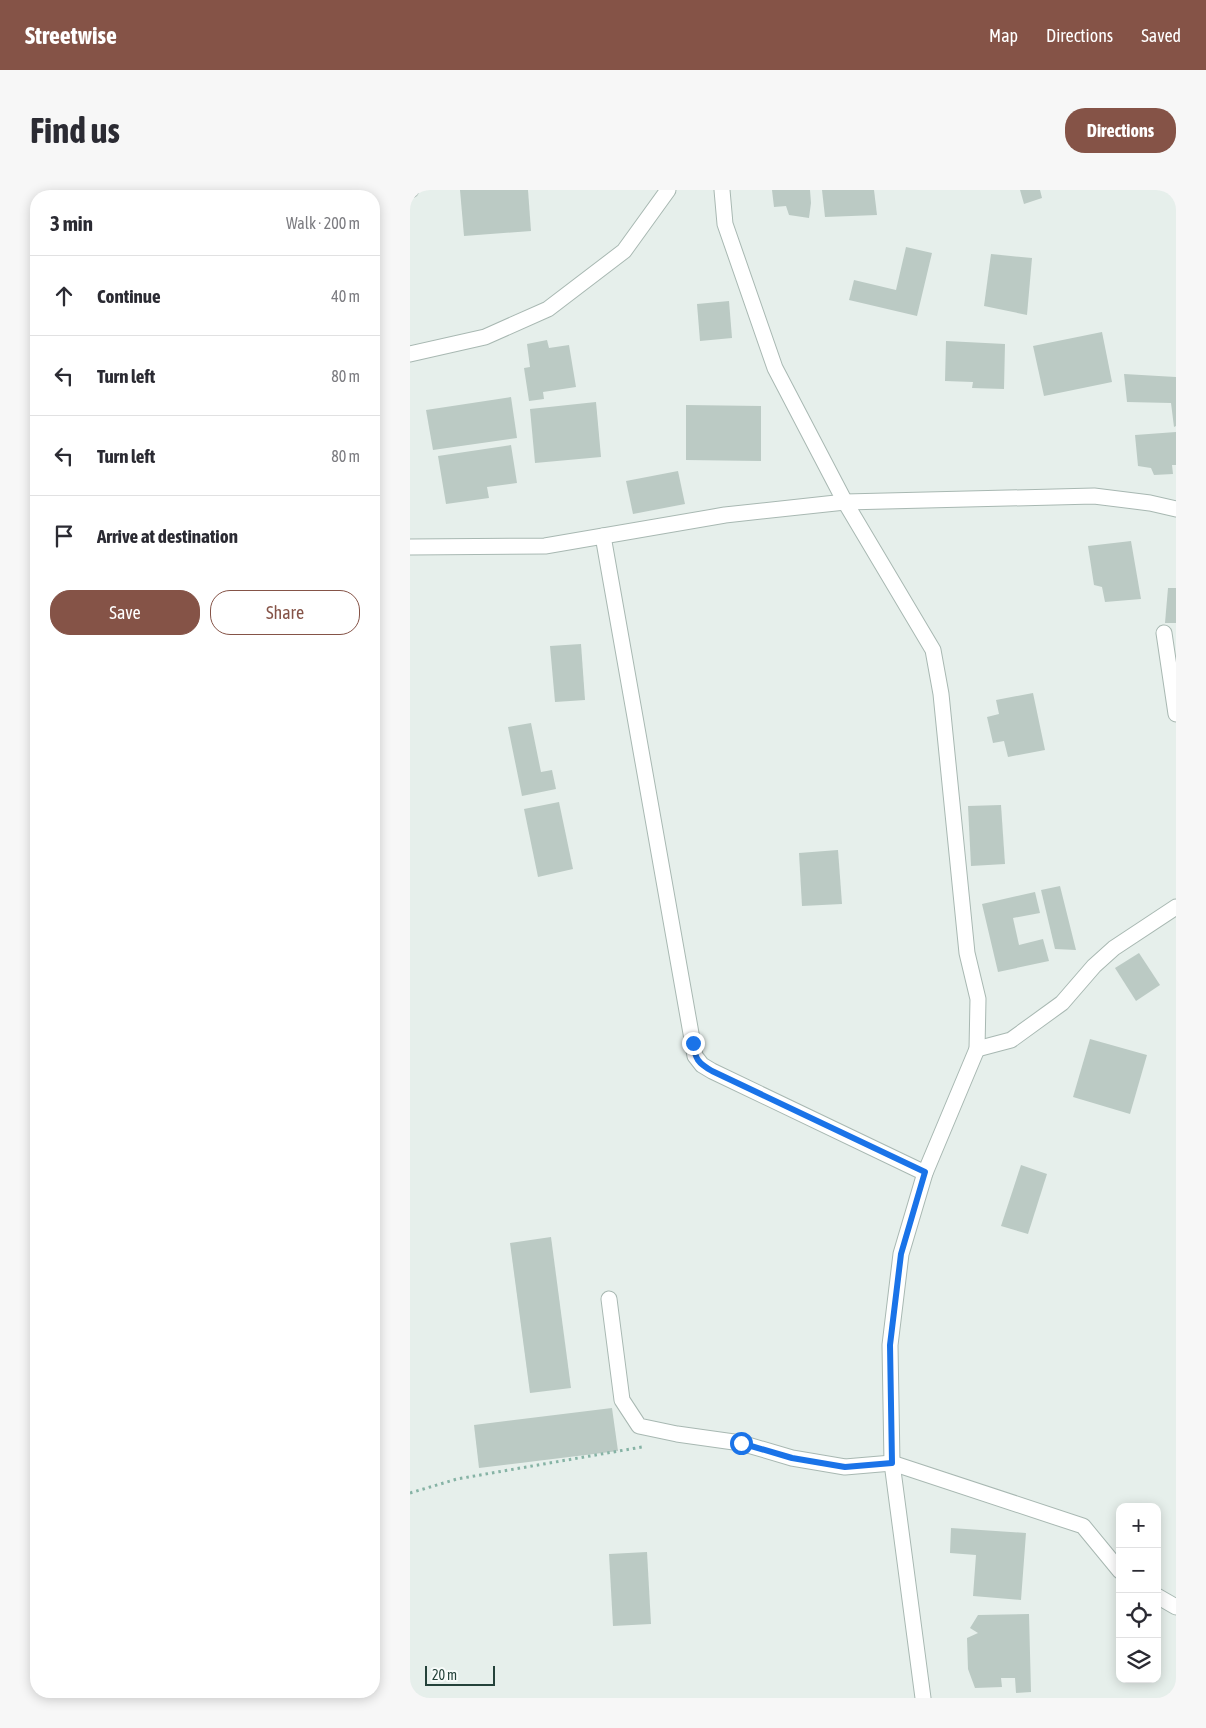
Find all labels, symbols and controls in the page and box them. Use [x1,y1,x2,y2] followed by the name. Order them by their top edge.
[25,22,117,49] text: Streetwise
[989,25,1018,46] text: Map
[1046,25,1113,46] text: Directions
[1141,25,1181,46] text: Saved
[1065,108,1176,153] button: Directions
[30,110,120,150] text: Find us
[50,211,93,235] text: 3 min
[286,214,360,232] text: Walk · 200 m
[50,282,78,310] icon: ahead
[97,285,161,307] text: Continue
[331,287,360,305] text: 40 m
[50,362,78,390] icon: left
[97,365,155,387] text: Turn left
[331,367,360,385] text: 80 m
[50,442,78,470] icon: left
[97,445,155,467] text: Turn left
[331,447,360,465] text: 80 m
[50,522,78,550] icon: arrive
[97,525,238,547] text: Arrive at destination
[50,590,200,635] button: Save
[210,590,360,635] button: Share
[682,1032,705,1055] route end
[730,1432,753,1455] route start
[1116,1503,1161,1683] map controls
[1116,1503,1161,1548] button: +
[1116,1548,1161,1593] button: −
[1116,1593,1161,1638] button: locate
[1116,1638,1161,1683] button: layers
[425,1663,495,1686] scale bar
[432,1667,457,1683] text: 20 m

